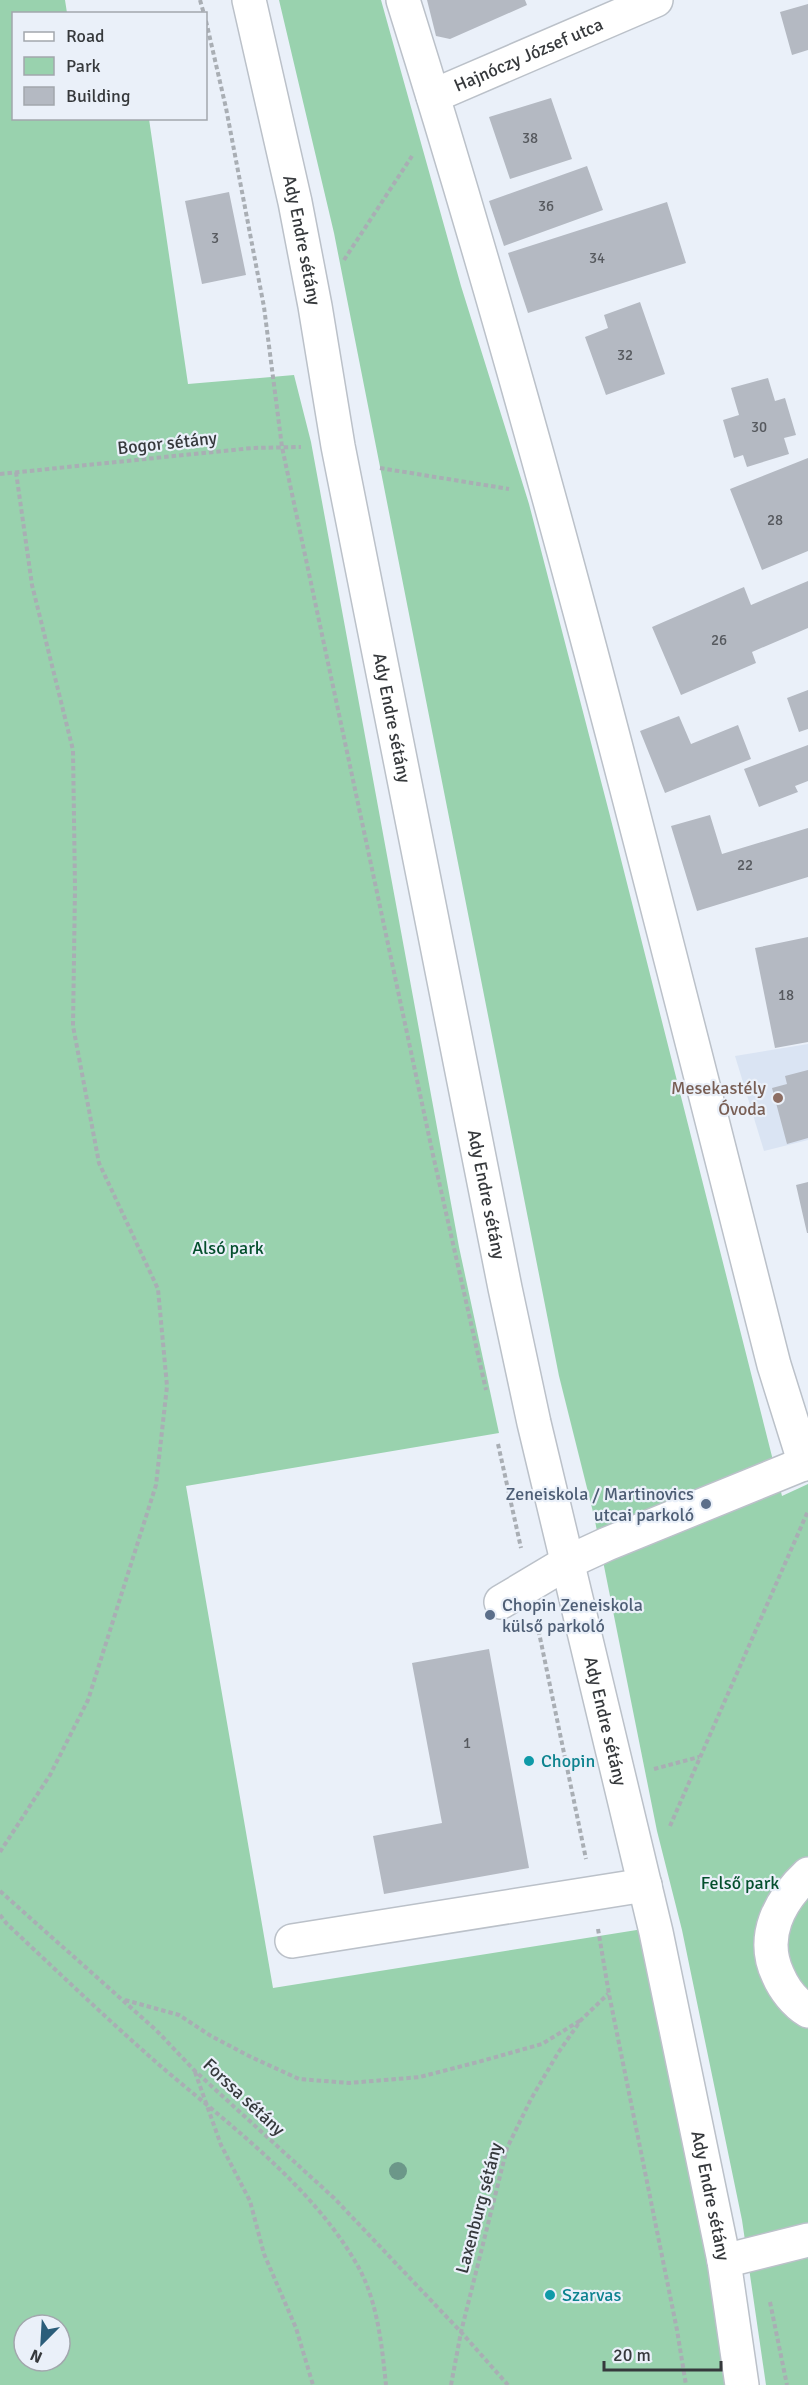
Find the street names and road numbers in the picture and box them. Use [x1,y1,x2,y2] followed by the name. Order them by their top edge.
[451,13,606,97] street label: Hajnóczy József utca
[278,173,326,308] street label: Ady Endre sétány
[116,427,218,459] street label: Bogor sétány
[368,651,416,785] street label: Ady Endre sétány
[463,1128,510,1262] street label: Ady Endre sétány
[579,1654,632,1788] street label: Ady Endre sétány
[198,2054,290,2141] street label: Forssa sétány
[686,2129,735,2263] street label: Ady Endre sétány
[451,2140,507,2276] street label: Laxenburg sétány

